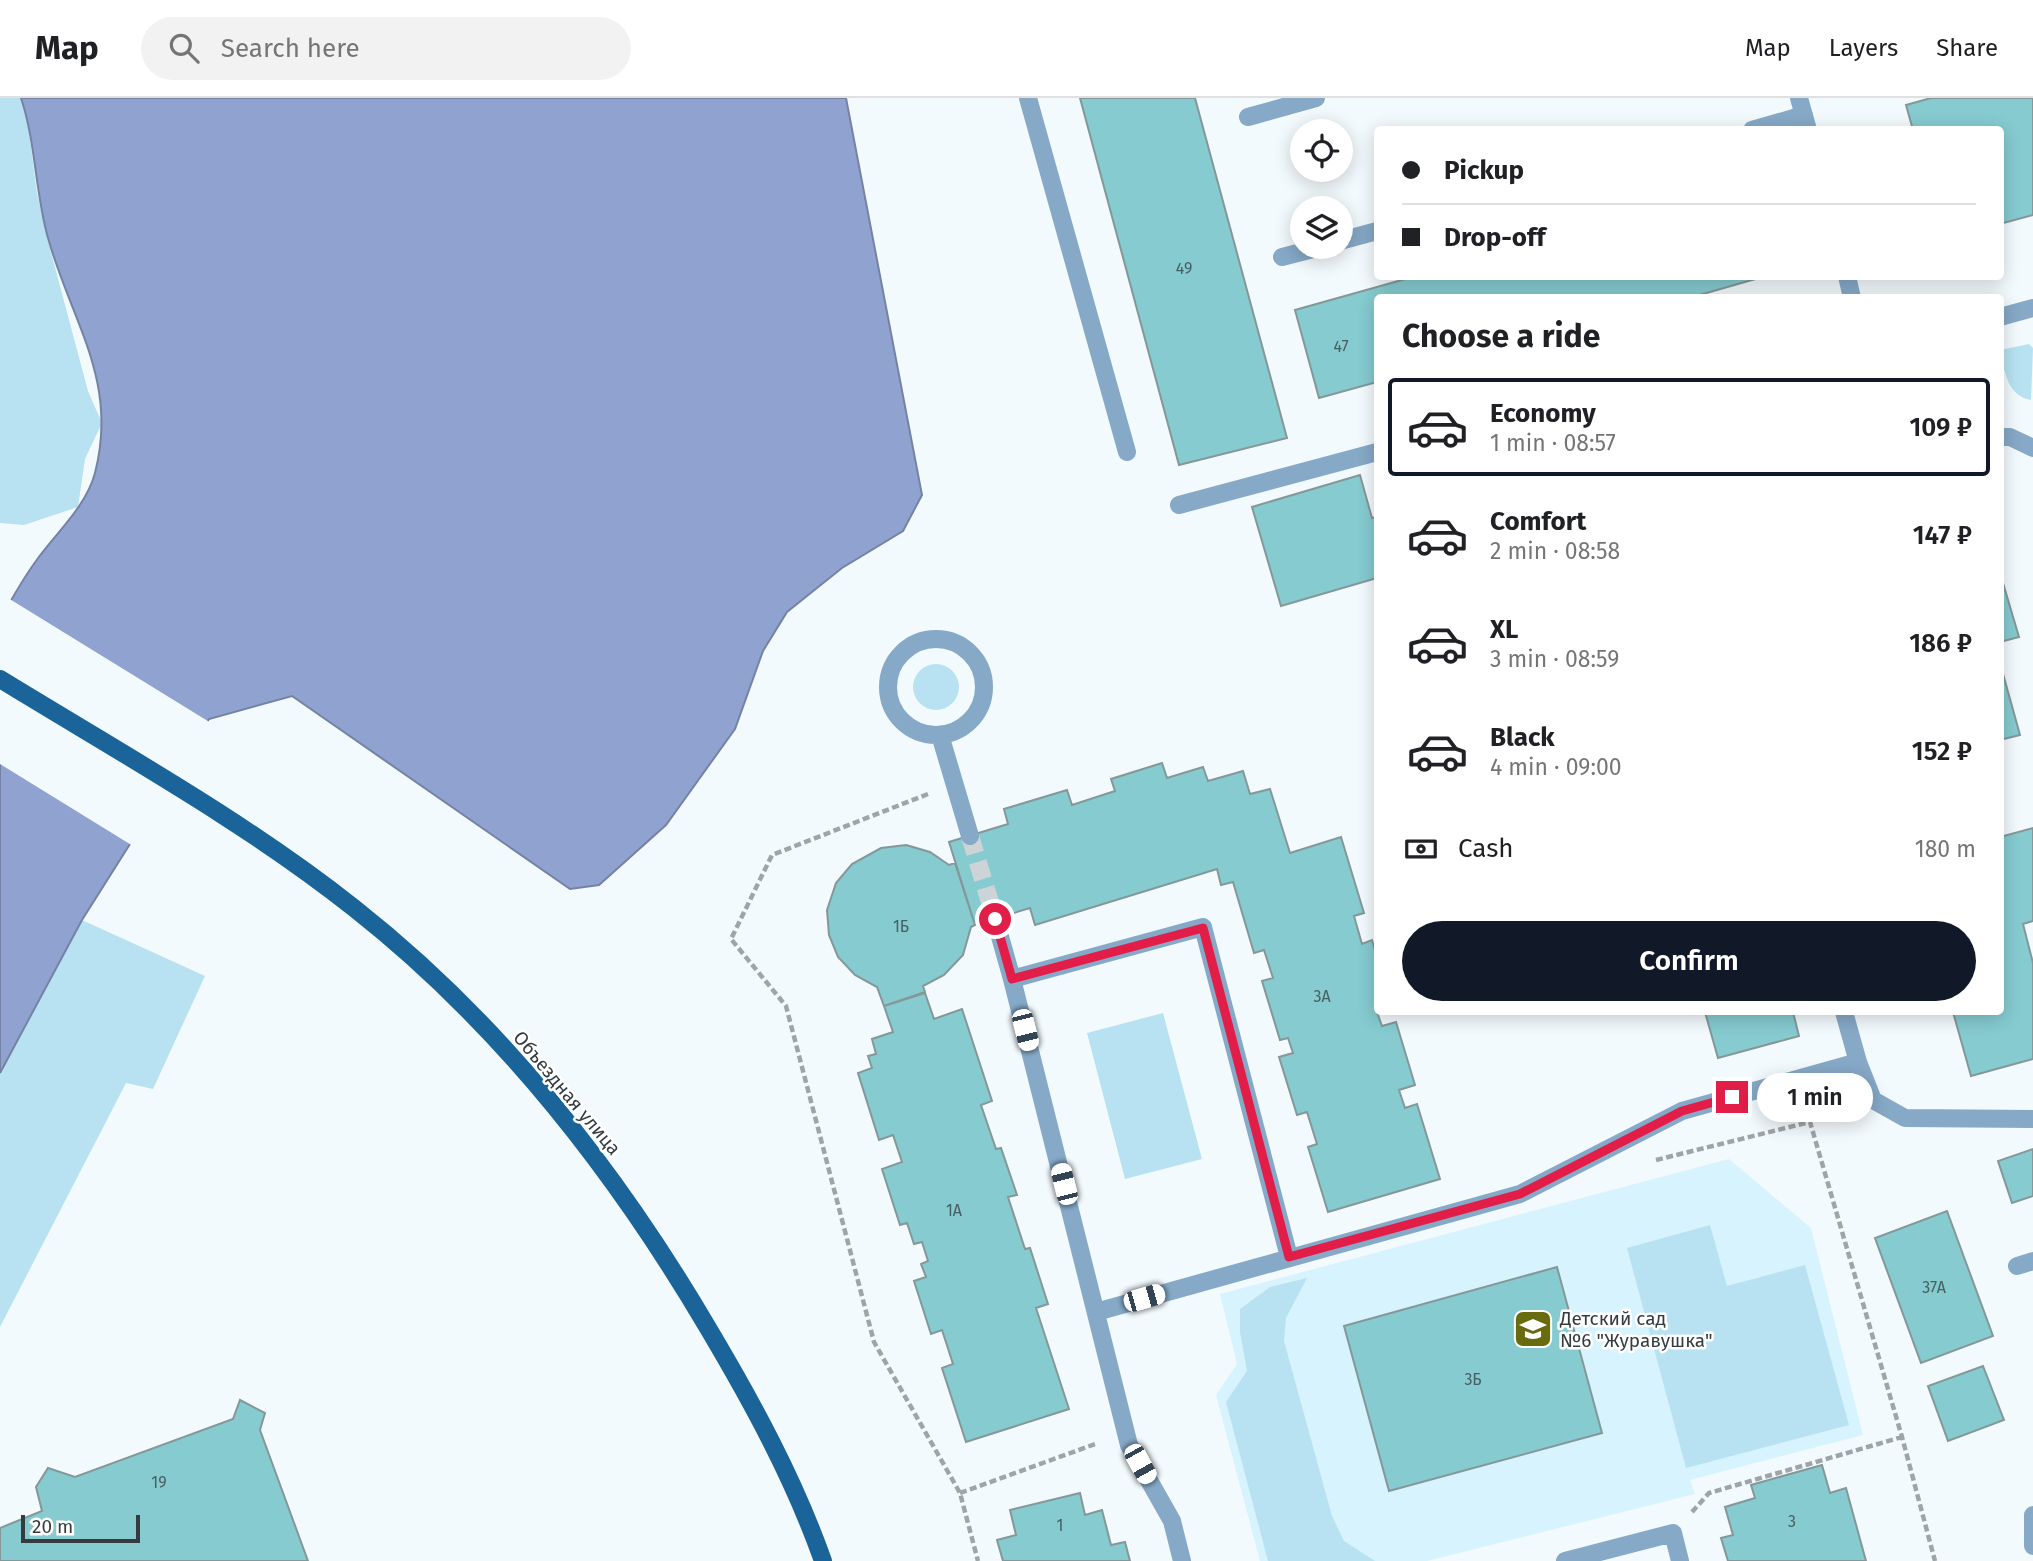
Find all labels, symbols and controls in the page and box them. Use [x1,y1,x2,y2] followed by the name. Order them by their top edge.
[141,17,631,80] search box
[35,28,99,68] text: Map
[165,29,203,67] icon: search
[221,33,360,64] text: Search here
[1745,34,1791,62] text: Map
[1829,34,1898,62] text: Layers
[1936,34,1998,62] text: Share
[1290,119,1353,259] map controls
[1290,119,1353,182] button: locate
[1444,155,1524,186] text: Pickup
[1290,196,1353,259] button: layers
[1444,222,1546,253] text: Drop-off
[1176,259,1192,278] house number: 49
[1402,317,1600,355] text: Choose a ride
[1333,337,1349,356] house number: 47
[1406,396,1469,459] icon: car
[1490,398,1596,429] text: Economy
[1909,412,1972,443] text: 109 ₽
[1490,429,1616,457] text: 1 min · 08:57
[1406,504,1469,567] icon: car
[1490,506,1586,537] text: Comfort
[1913,520,1972,551] text: 147 ₽
[1490,537,1620,565] text: 2 min · 08:58
[1406,612,1469,675] icon: car
[1490,614,1518,645] text: XL
[1909,628,1972,659] text: 186 ₽
[1490,645,1619,673] text: 3 min · 08:59
[1406,720,1469,783] icon: car
[1490,722,1555,753] text: Black
[1912,736,1972,767] text: 152 ₽
[1490,753,1622,781] text: 4 min · 09:00
[1402,830,1440,868] icon: cash
[1458,833,1514,864] text: Cash
[1915,835,1976,863] text: 180 m
[979,903,1011,935] route start
[893,917,909,936] house number: 1Б
[1402,921,1976,1001] button: Confirm
[1313,987,1331,1006] house number: 3А
[1010,1007,1041,1053] car
[508,1026,626,1160] street label: Объездная улица
[1756,1072,1872,1122] callout: 1 min
[1716,1081,1748,1113] route end
[1787,1083,1843,1111] text: 1 min
[1049,1161,1080,1207] car
[946,1201,963,1220] house number: 1А
[1922,1278,1947,1297] house number: 37А
[1121,1282,1168,1314] car
[1559,1307,1713,1352] place label: Детский сад №6 "Журавушка"
[1512,1308,1554,1350] school or university icon: Детский сад №6 "Журавушка"
[1464,1370,1482,1389] house number: 3Б
[1121,1441,1160,1487] car
[151,1473,167,1492] house number: 19
[21,1512,140,1544] scale bar
[1788,1512,1796,1531] house number: 3
[32,1515,73,1538] text: 20 m
[1057,1516,1063,1535] house number: 1

